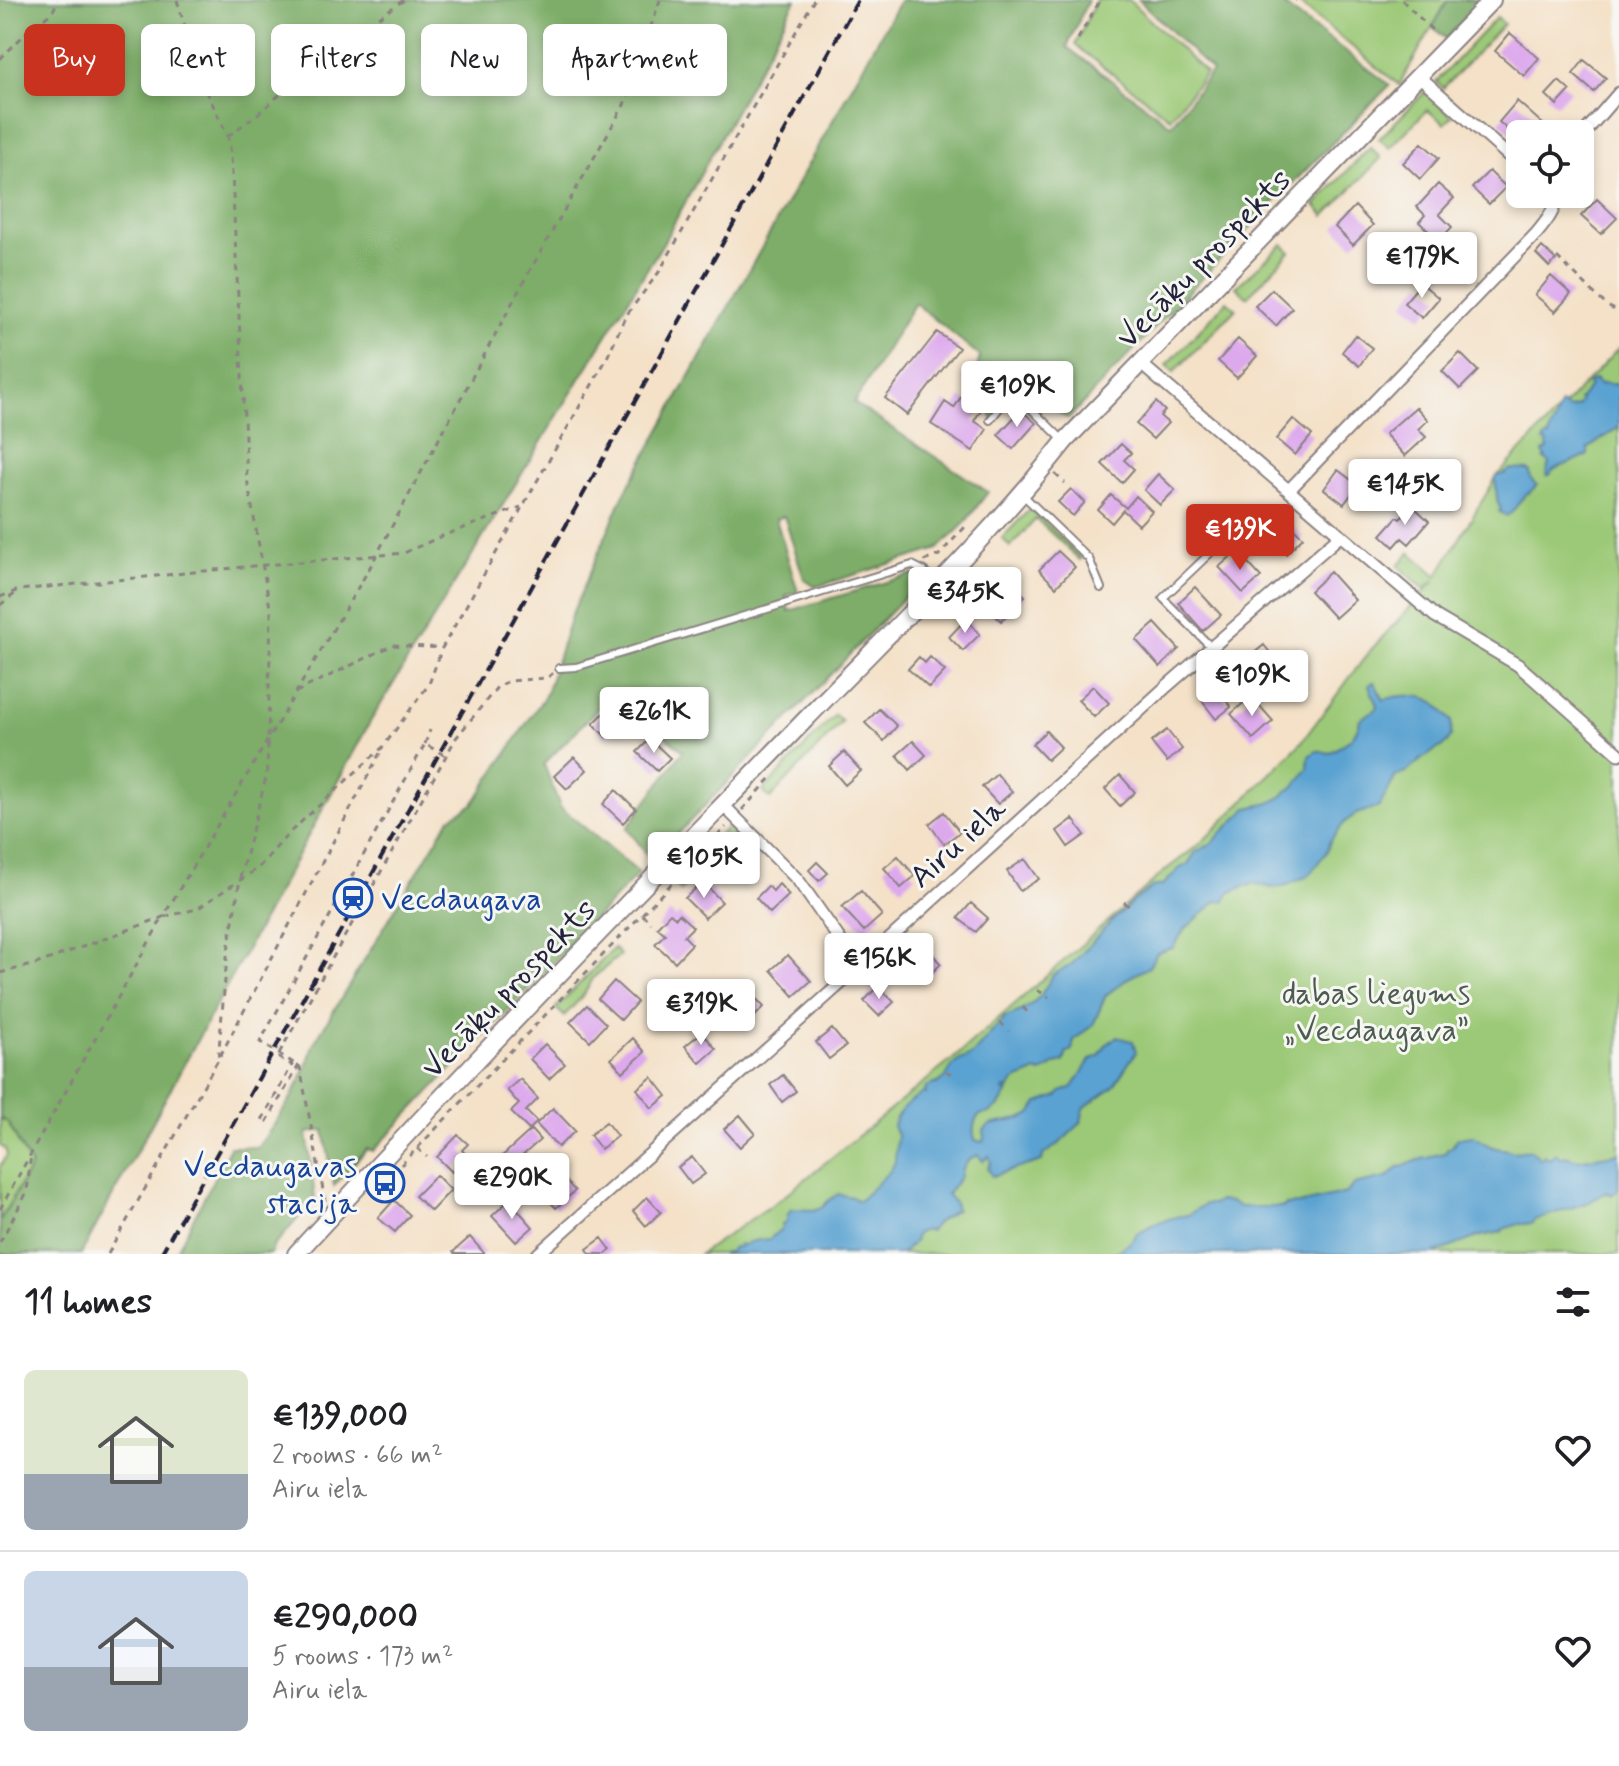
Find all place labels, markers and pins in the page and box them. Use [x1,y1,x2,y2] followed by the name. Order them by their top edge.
[1366,232,1478,300] pin: €179K
[961,361,1073,429] pin: €109K
[1349,459,1461,527] pin: €145K
[1184,504,1296,572] pin: €139K
[909,567,1021,635] pin: €345K
[1196,650,1308,718] pin: €109K
[598,687,710,755] pin: €261K
[648,832,760,900] pin: €105K
[332,877,374,919] station icon: Vecdaugava
[381,879,542,921] place label: Vecdaugava
[823,933,935,1001] pin: €156K
[645,979,757,1047] pin: €319K
[184,1146,358,1225] place label: Vecdaugavas stacija
[456,1153,568,1221] pin: €290K
[364,1162,406,1204] bus stop icon: Vecdaugavas stacija

